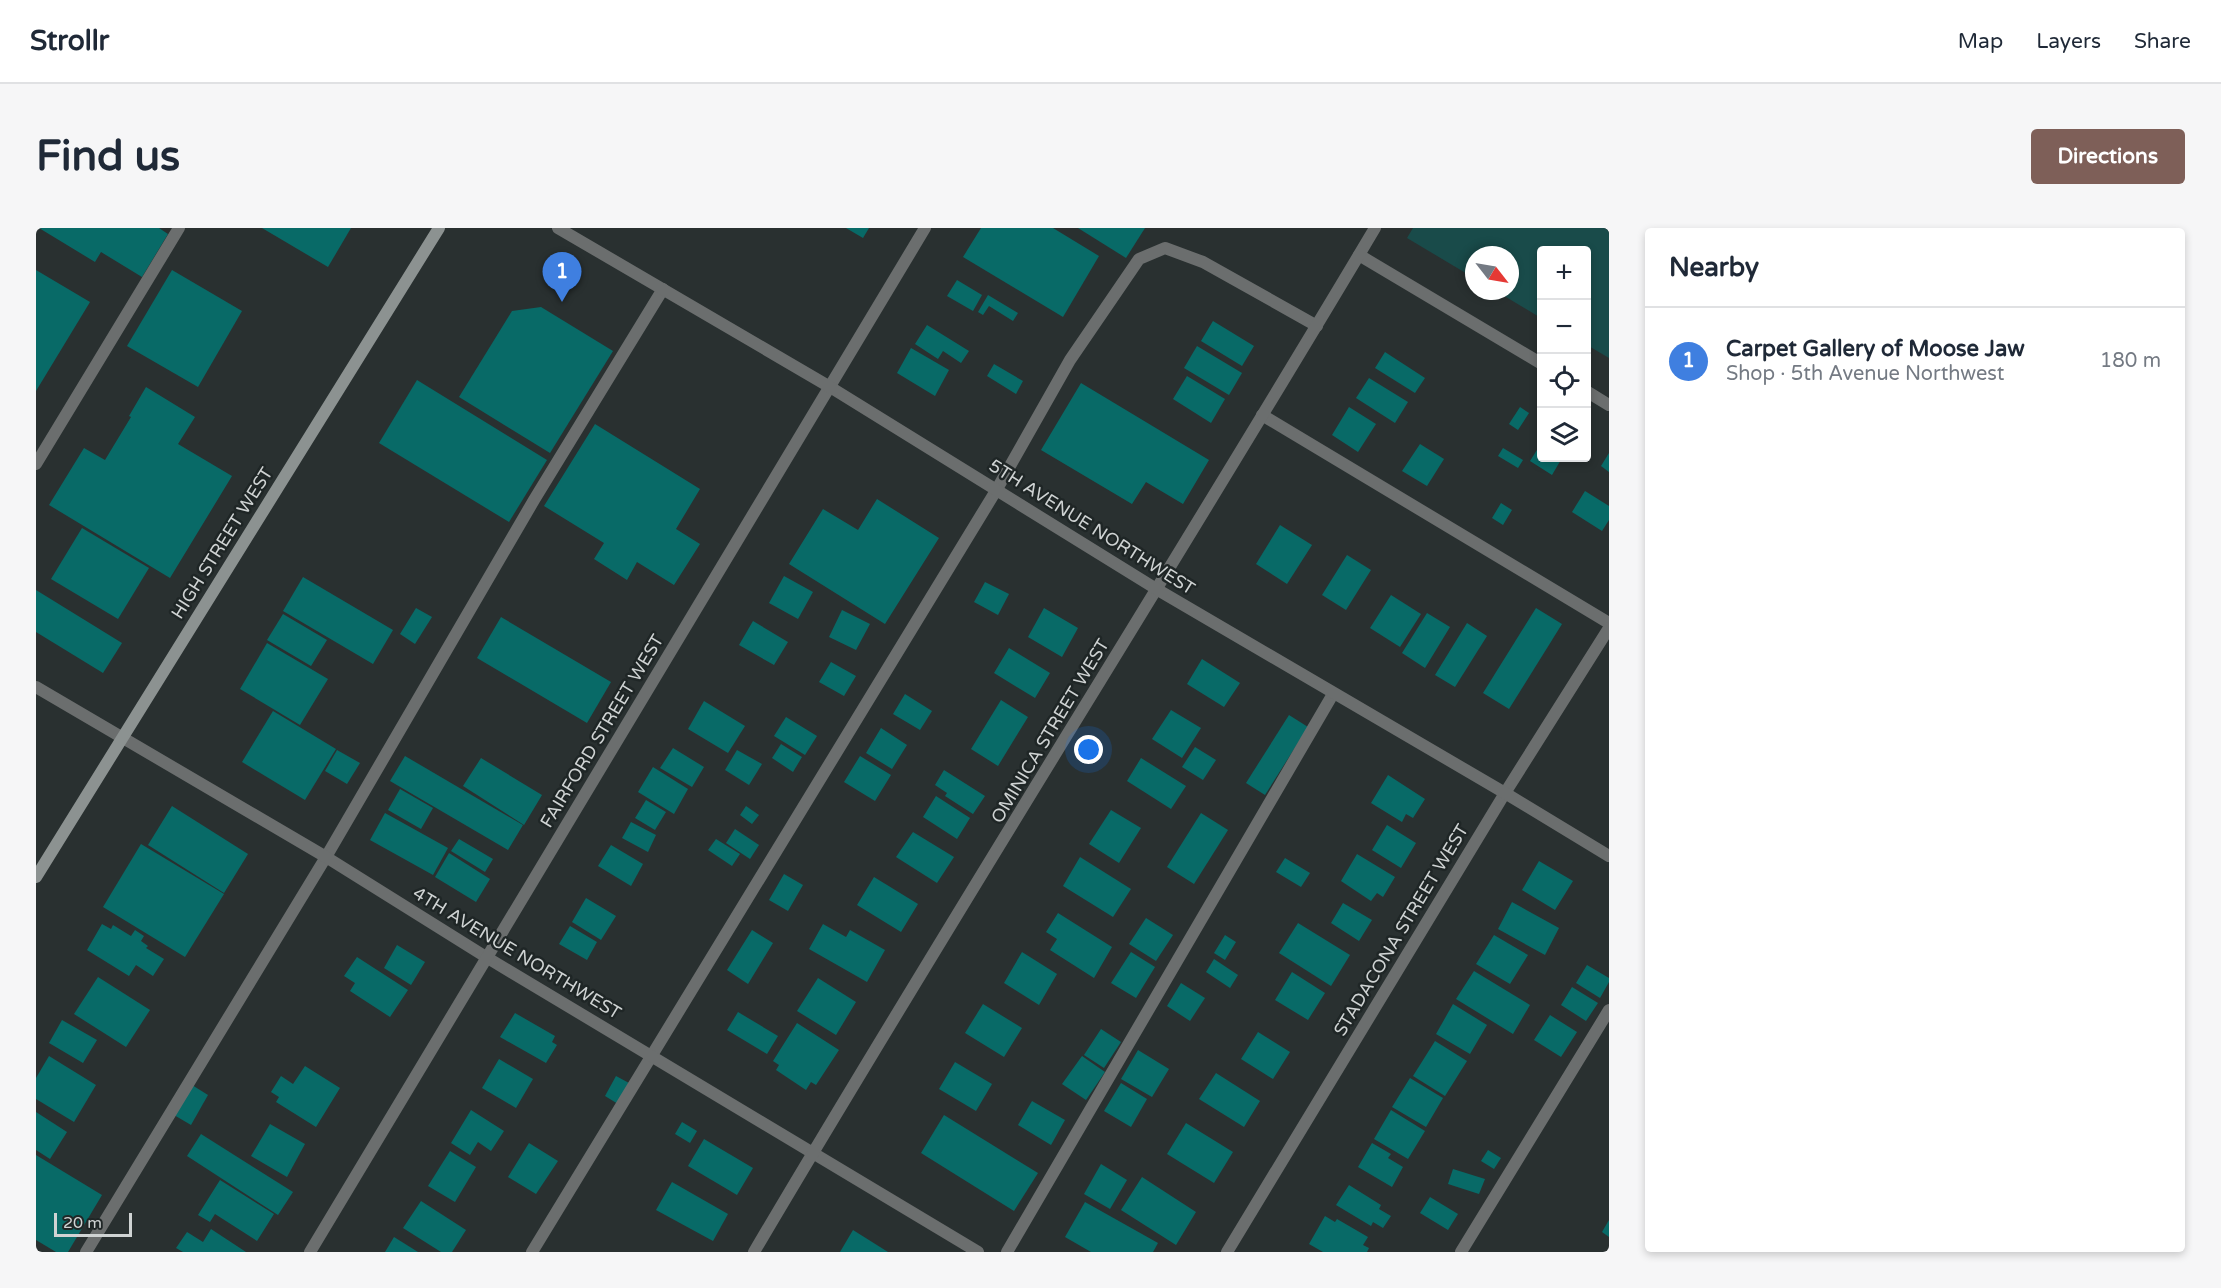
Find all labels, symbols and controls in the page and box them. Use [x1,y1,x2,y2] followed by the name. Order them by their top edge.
[30,24,109,58] text: Strollr
[1958,29,2003,54] text: Map
[2036,29,2101,54] text: Layers
[2134,29,2191,54] text: Share
[2031,129,2185,184] button: Directions
[36,131,180,182] text: Find us
[1465,246,1519,300] north arrow
[1537,246,1591,462] map controls
[1537,246,1591,300] button: +
[1669,252,1759,283] text: Nearby
[542,253,582,302] pin: 1
[1537,300,1591,354] button: −
[1726,336,2025,362] text: Carpet Gallery of Moose Jaw
[1682,349,1695,373] text: 1
[2100,349,2161,373] text: 180 m
[1537,354,1591,408] button: locate
[1726,362,2005,386] text: Shop · 5th Avenue Northwest
[1537,408,1591,462] button: layers
[985,454,1199,600] street label: 5TH AVENUE NORTHWEST
[166,463,278,623] street label: HIGH STREET WEST
[536,630,668,832] street label: FAIRFORD STREET WEST
[986,635,1114,827] street label: OMINICA STREET WEST
[1074,735,1103,764] your location
[1329,820,1473,1040] street label: STADACONA STREET WEST
[409,882,625,1024] street label: 4TH AVENUE NORTHWEST
[54,1210,132,1238] scale bar
[63,1213,102,1233] text: 20 m

